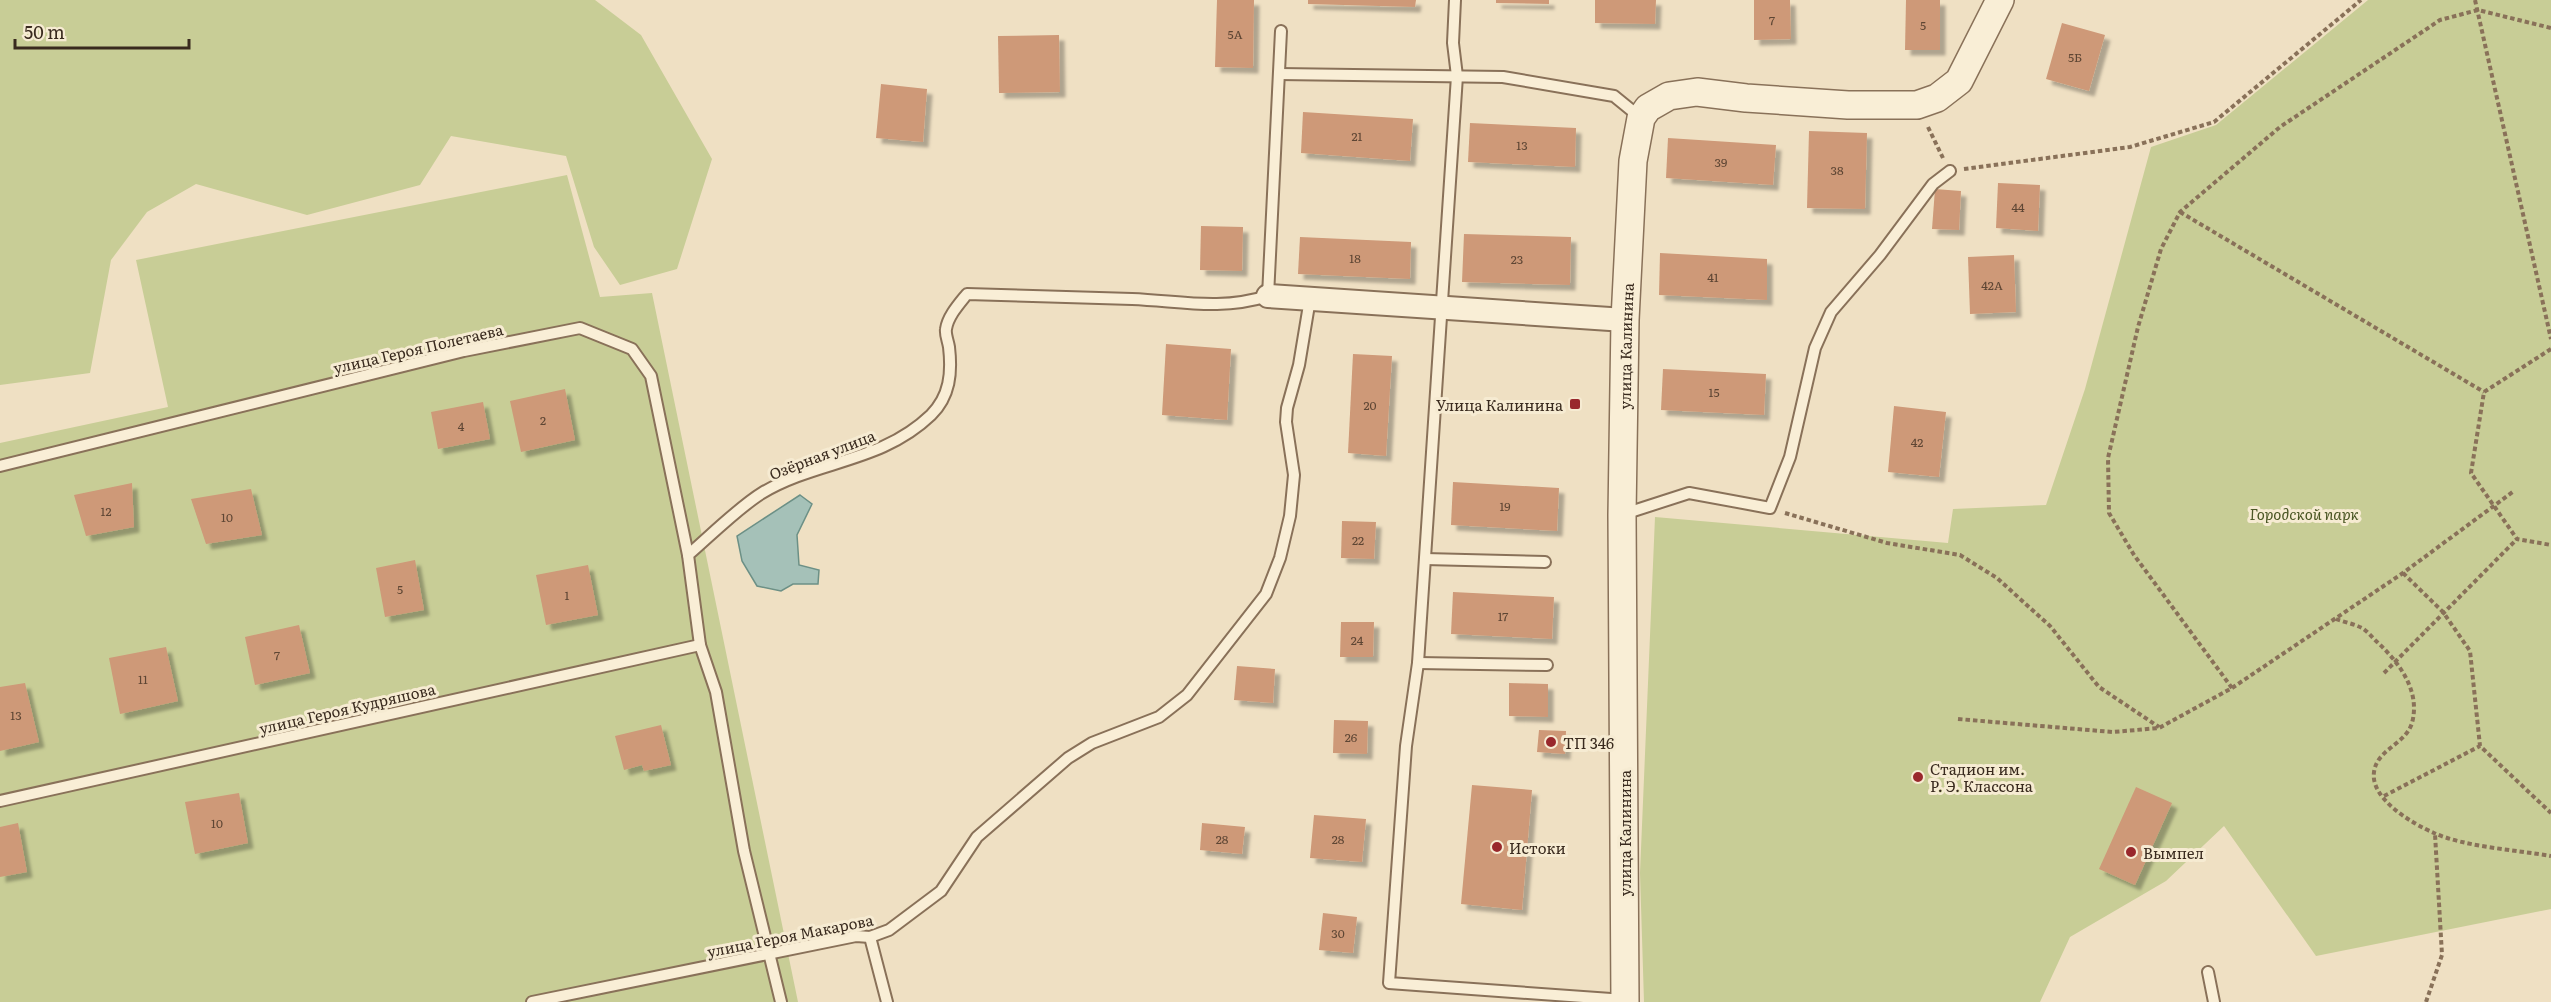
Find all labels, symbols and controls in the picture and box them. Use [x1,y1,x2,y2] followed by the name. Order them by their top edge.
[1769,11,1775,29] house number: 7
[15,12,189,50] scale bar
[1920,16,1926,34] house number: 5
[24,18,65,45] text: 50 m
[1228,25,1243,43] house number: 5А
[2068,48,2082,66] house number: 5Б
[1352,127,1363,145] house number: 21
[1516,136,1528,154] house number: 13
[1715,153,1727,171] house number: 39
[1830,161,1844,179] house number: 38
[2011,198,2025,216] house number: 44
[1349,249,1361,267] house number: 18
[1511,250,1523,268] house number: 23
[1707,268,1719,286] house number: 41
[1981,276,2003,294] house number: 42А
[1612,281,1638,409] street label: улица Калинина
[331,317,506,379] street label: улица Героя Полетаева
[1709,383,1719,401] house number: 15
[1436,393,1564,416] place label: Улица Калинина
[1363,396,1377,414] house number: 20
[1568,397,1582,411] marker: Улица Калинина
[540,411,546,429] house number: 2
[458,417,465,435] house number: 4
[766,423,879,485] street label: Озёрная улица
[1911,433,1923,451] house number: 42
[1499,497,1511,515] house number: 19
[101,502,111,520] house number: 12
[2249,502,2359,525] park label: Городской парк
[221,508,233,526] house number: 10
[1352,531,1364,549] house number: 22
[397,580,403,598] house number: 5
[565,586,570,604] house number: 1
[1498,607,1508,625] house number: 17
[1351,631,1364,649] house number: 24
[274,646,280,664] house number: 7
[138,670,148,688] house number: 11
[257,676,438,739] street label: улица Героя Кудряшова
[10,706,22,724] house number: 13
[1345,728,1358,746] house number: 26
[1563,731,1614,754] place label: ТП 346
[1544,735,1558,749] marker: ТП 346
[1930,757,2034,797] place label: Стадион им. Р. Э. Классона
[1613,769,1636,896] street label: улица Калинина
[1911,770,1925,784] marker: Стадион им. Р. Э. Классона
[211,814,223,832] house number: 10
[1216,830,1229,848] house number: 28
[1332,830,1345,848] house number: 28
[1509,836,1566,859] place label: Истоки
[1490,840,1504,854] marker: Истоки
[2143,841,2204,864] place label: Вымпел
[2124,845,2138,859] marker: Вымпел
[705,907,876,962] street label: улица Героя Макарова
[1331,924,1345,942] house number: 30

